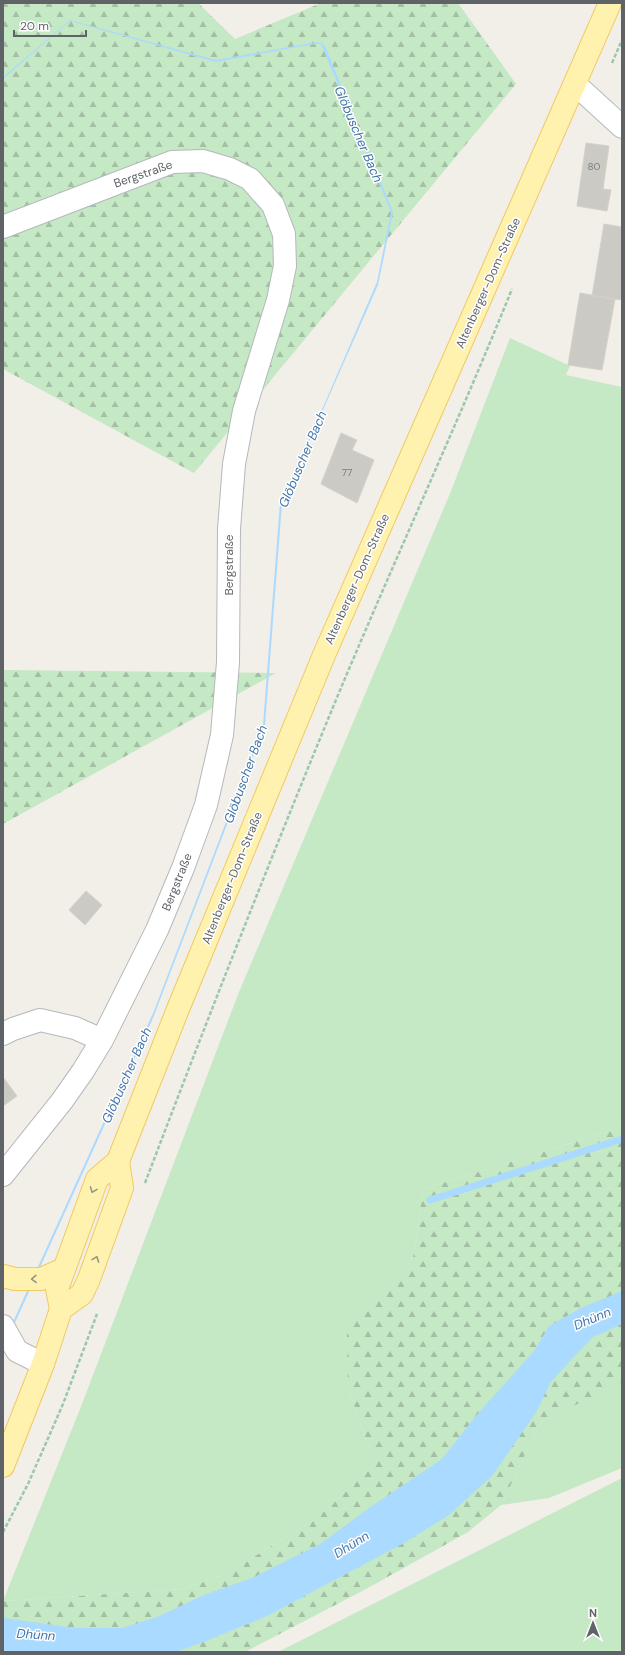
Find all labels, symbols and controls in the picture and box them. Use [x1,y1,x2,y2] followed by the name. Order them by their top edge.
[14,12,86,38] scale bar
[20,18,49,34] text: 20 m
[331,83,387,185] water label: Glöbuscher Bach
[112,156,175,192] street label: Bergstraße
[588,160,601,173] house number: 80
[452,215,524,351] street label: Altenberger-Dom-Straße
[274,408,330,510] water label: Glöbuscher Bach
[342,466,352,479] house number: 77
[321,511,393,647] street label: Altenberger-Dom-Straße
[221,534,237,596] street label: Bergstraße
[220,723,271,826] water label: Glöbuscher Bach
[198,809,266,947] street label: Altenberger-Dom-Straße
[158,851,196,913] street label: Bergstraße
[98,1025,155,1126] water label: Glöbuscher Bach
[90,1186,98,1193] one-way arrow
[91,1256,99,1263] one-way arrow
[31,1275,37,1283] one-way arrow
[571,1303,613,1334] water label: Dhünn
[330,1527,372,1562] water label: Dhünn
[573,1603,613,1643] north arrow
[589,1606,597,1620] text: N
[16,1625,56,1644] water label: Dhünn

